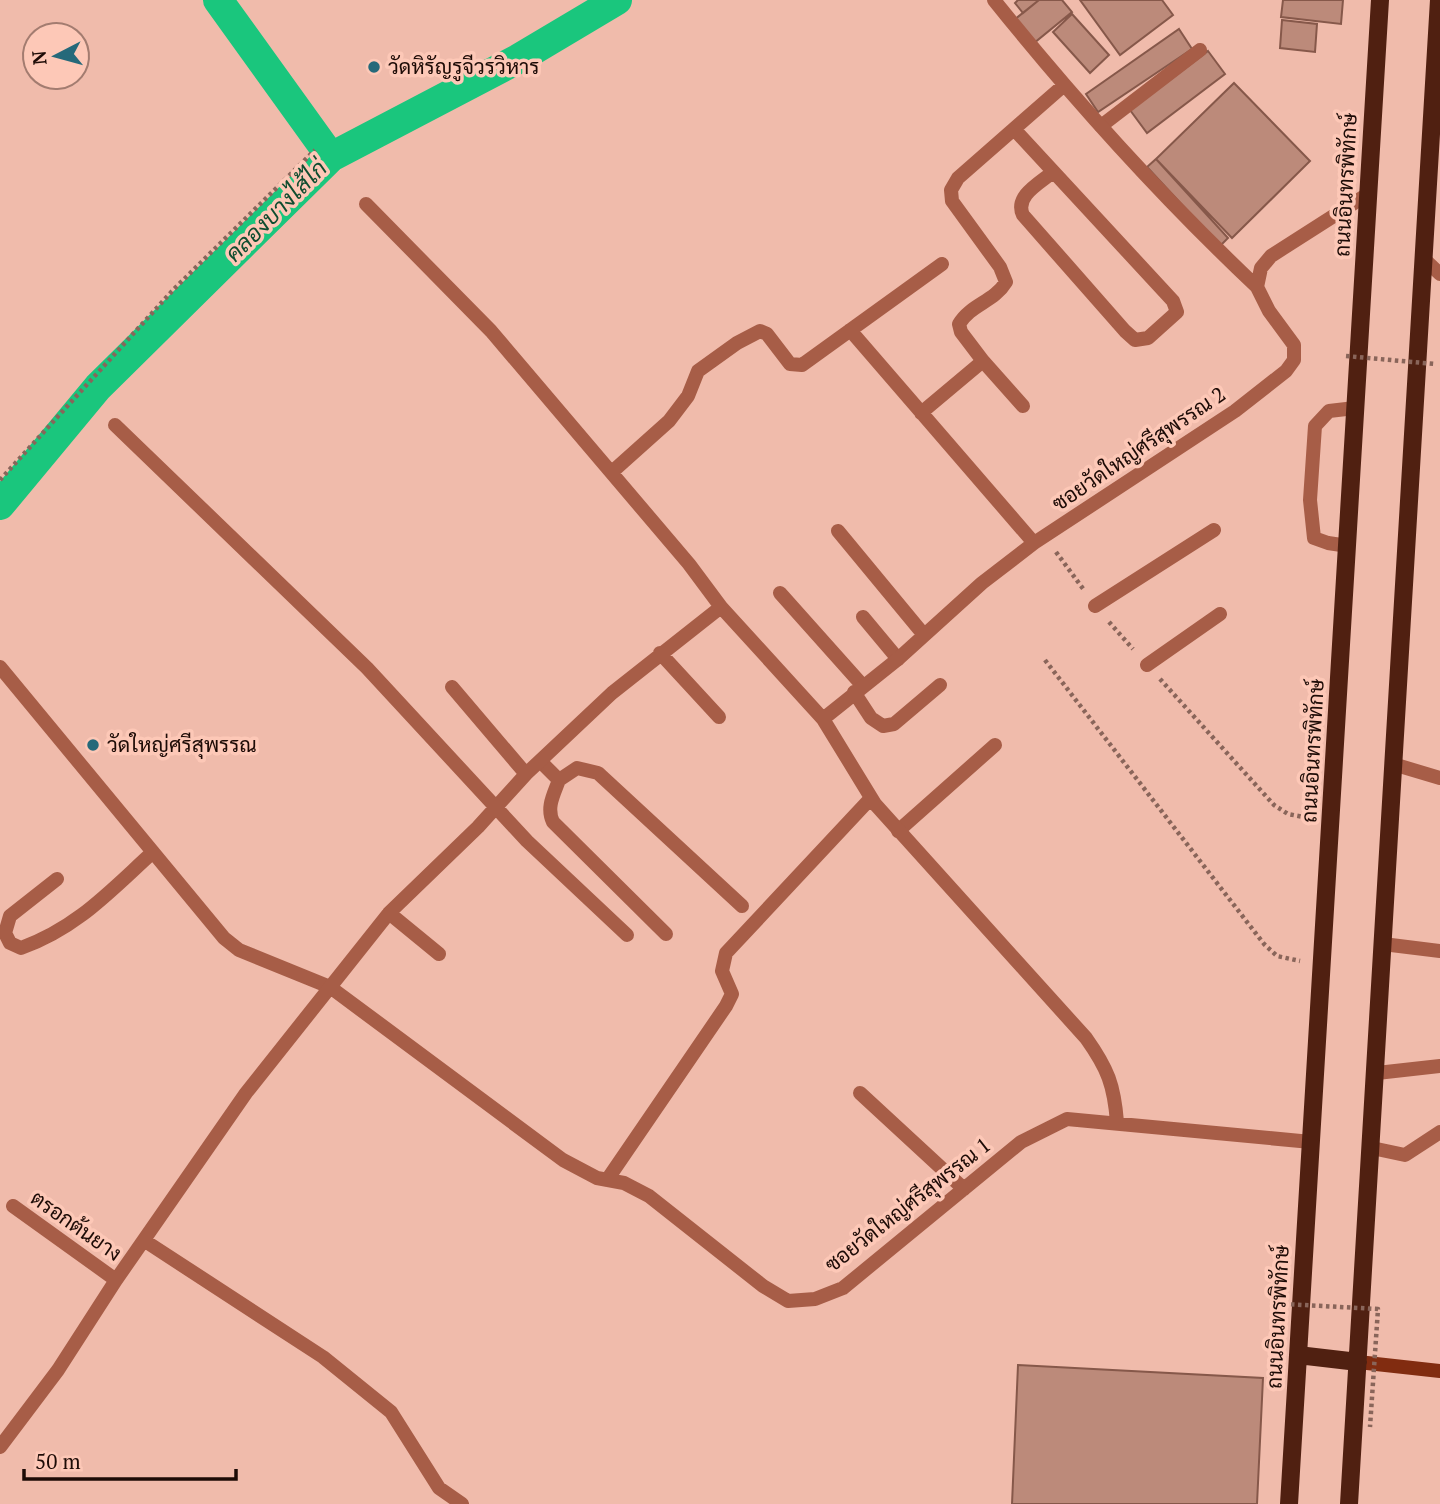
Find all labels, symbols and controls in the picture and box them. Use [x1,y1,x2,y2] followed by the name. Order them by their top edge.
[21,21,91,91] north arrow
[25,49,52,66] text: N
[388,52,539,82] place label: วัดหิรัญรูจีวรวิหาร
[366,59,382,75] marker: วัดหิรัญรูจีวรวิหาร
[1327,112,1363,258] street label: ถนนอินทรพิทักษ์
[218,152,334,268] water label: คลองบางไส้ไก่
[1046,380,1231,517] street label: ซอยวัดใหญ่ศรีสุพรรณ 2
[1294,678,1330,824] street label: ถนนอินทรพิทักษ์
[107,730,257,759] place label: วัดใหญ่ศรีสุพรรณ
[85,737,101,753] marker: วัดใหญ่ศรีสุพรรณ
[819,1131,997,1279] street label: ซอยวัดใหญ่ศรีสุพรรณ 1
[25,1184,128,1267] street label: ตรอกต้นยาง
[1259,1244,1295,1390] street label: ถนนอินทรพิทักษ์
[24,1438,236,1482] scale bar
[35,1447,81,1475] text: 50 m

